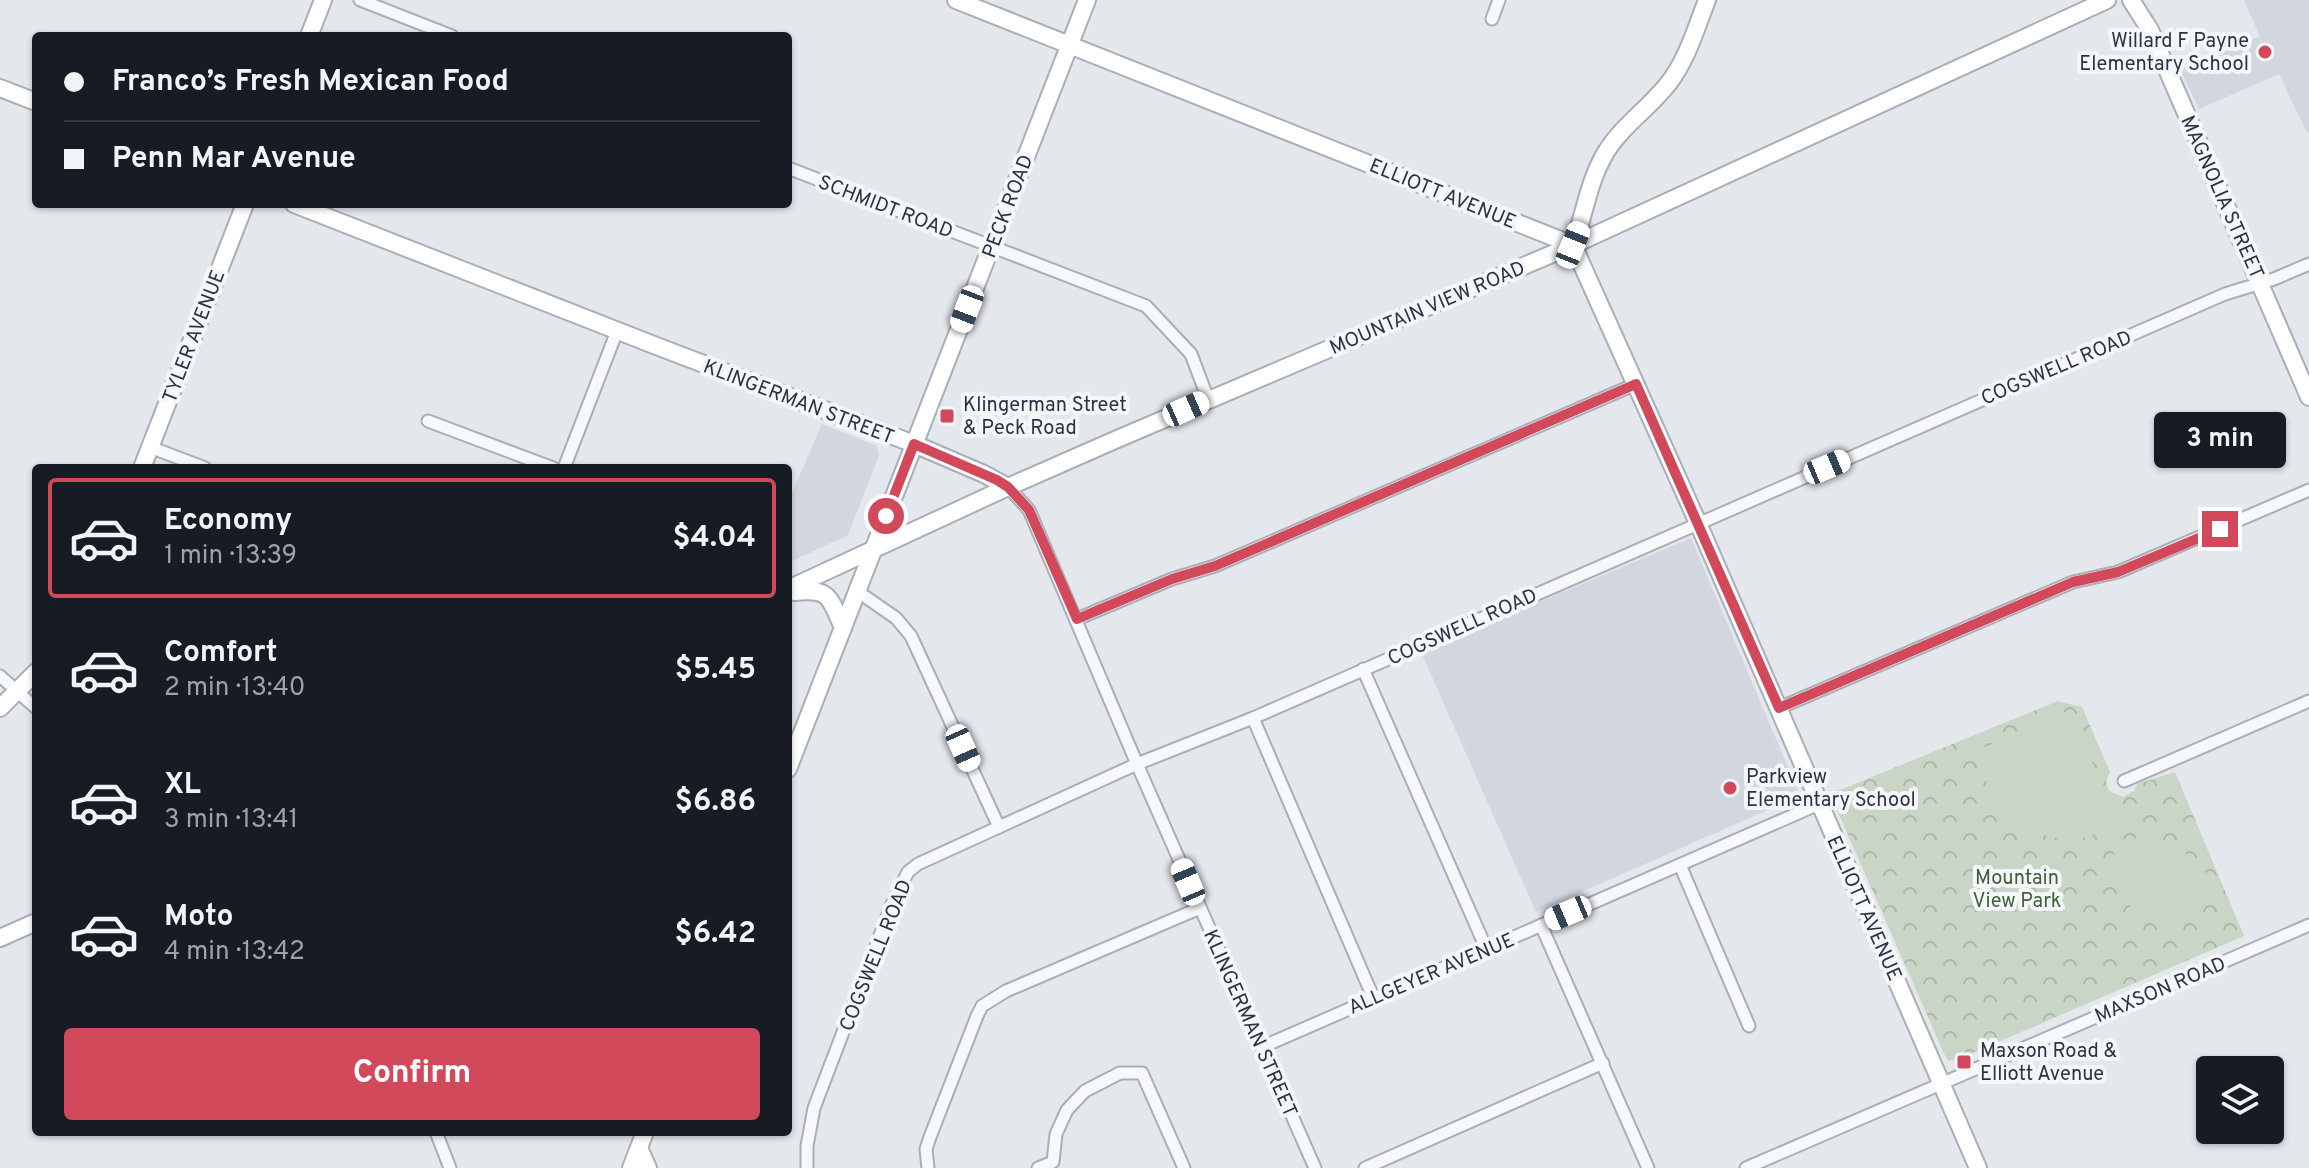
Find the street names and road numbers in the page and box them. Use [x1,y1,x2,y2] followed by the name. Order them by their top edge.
[2173,112,2269,284] street label: MAGNOLIA STREET
[977,151,1040,262] street label: PECK ROAD
[1365,154,1520,236] street label: ELLIOTT AVENUE
[814,170,956,246] street label: SCHMIDT ROAD
[1326,256,1530,362] street label: MOUNTAIN VIEW ROAD
[158,267,232,407] street label: TYLER AVENUE
[1977,325,2136,412] street label: COGSWELL ROAD
[699,354,898,451] street label: KLINGERMAN STREET
[1384,583,1542,672] street label: COGSWELL ROAD
[1820,832,1907,985] street label: ELLIOTT AVENUE
[835,876,919,1035] street label: COGSWELL ROAD
[1196,926,1302,1122] street label: KLINGERMAN STREET
[1345,928,1519,1022] street label: ALLGEYER AVENUE
[2091,952,2230,1030] street label: MAXSON ROAD

